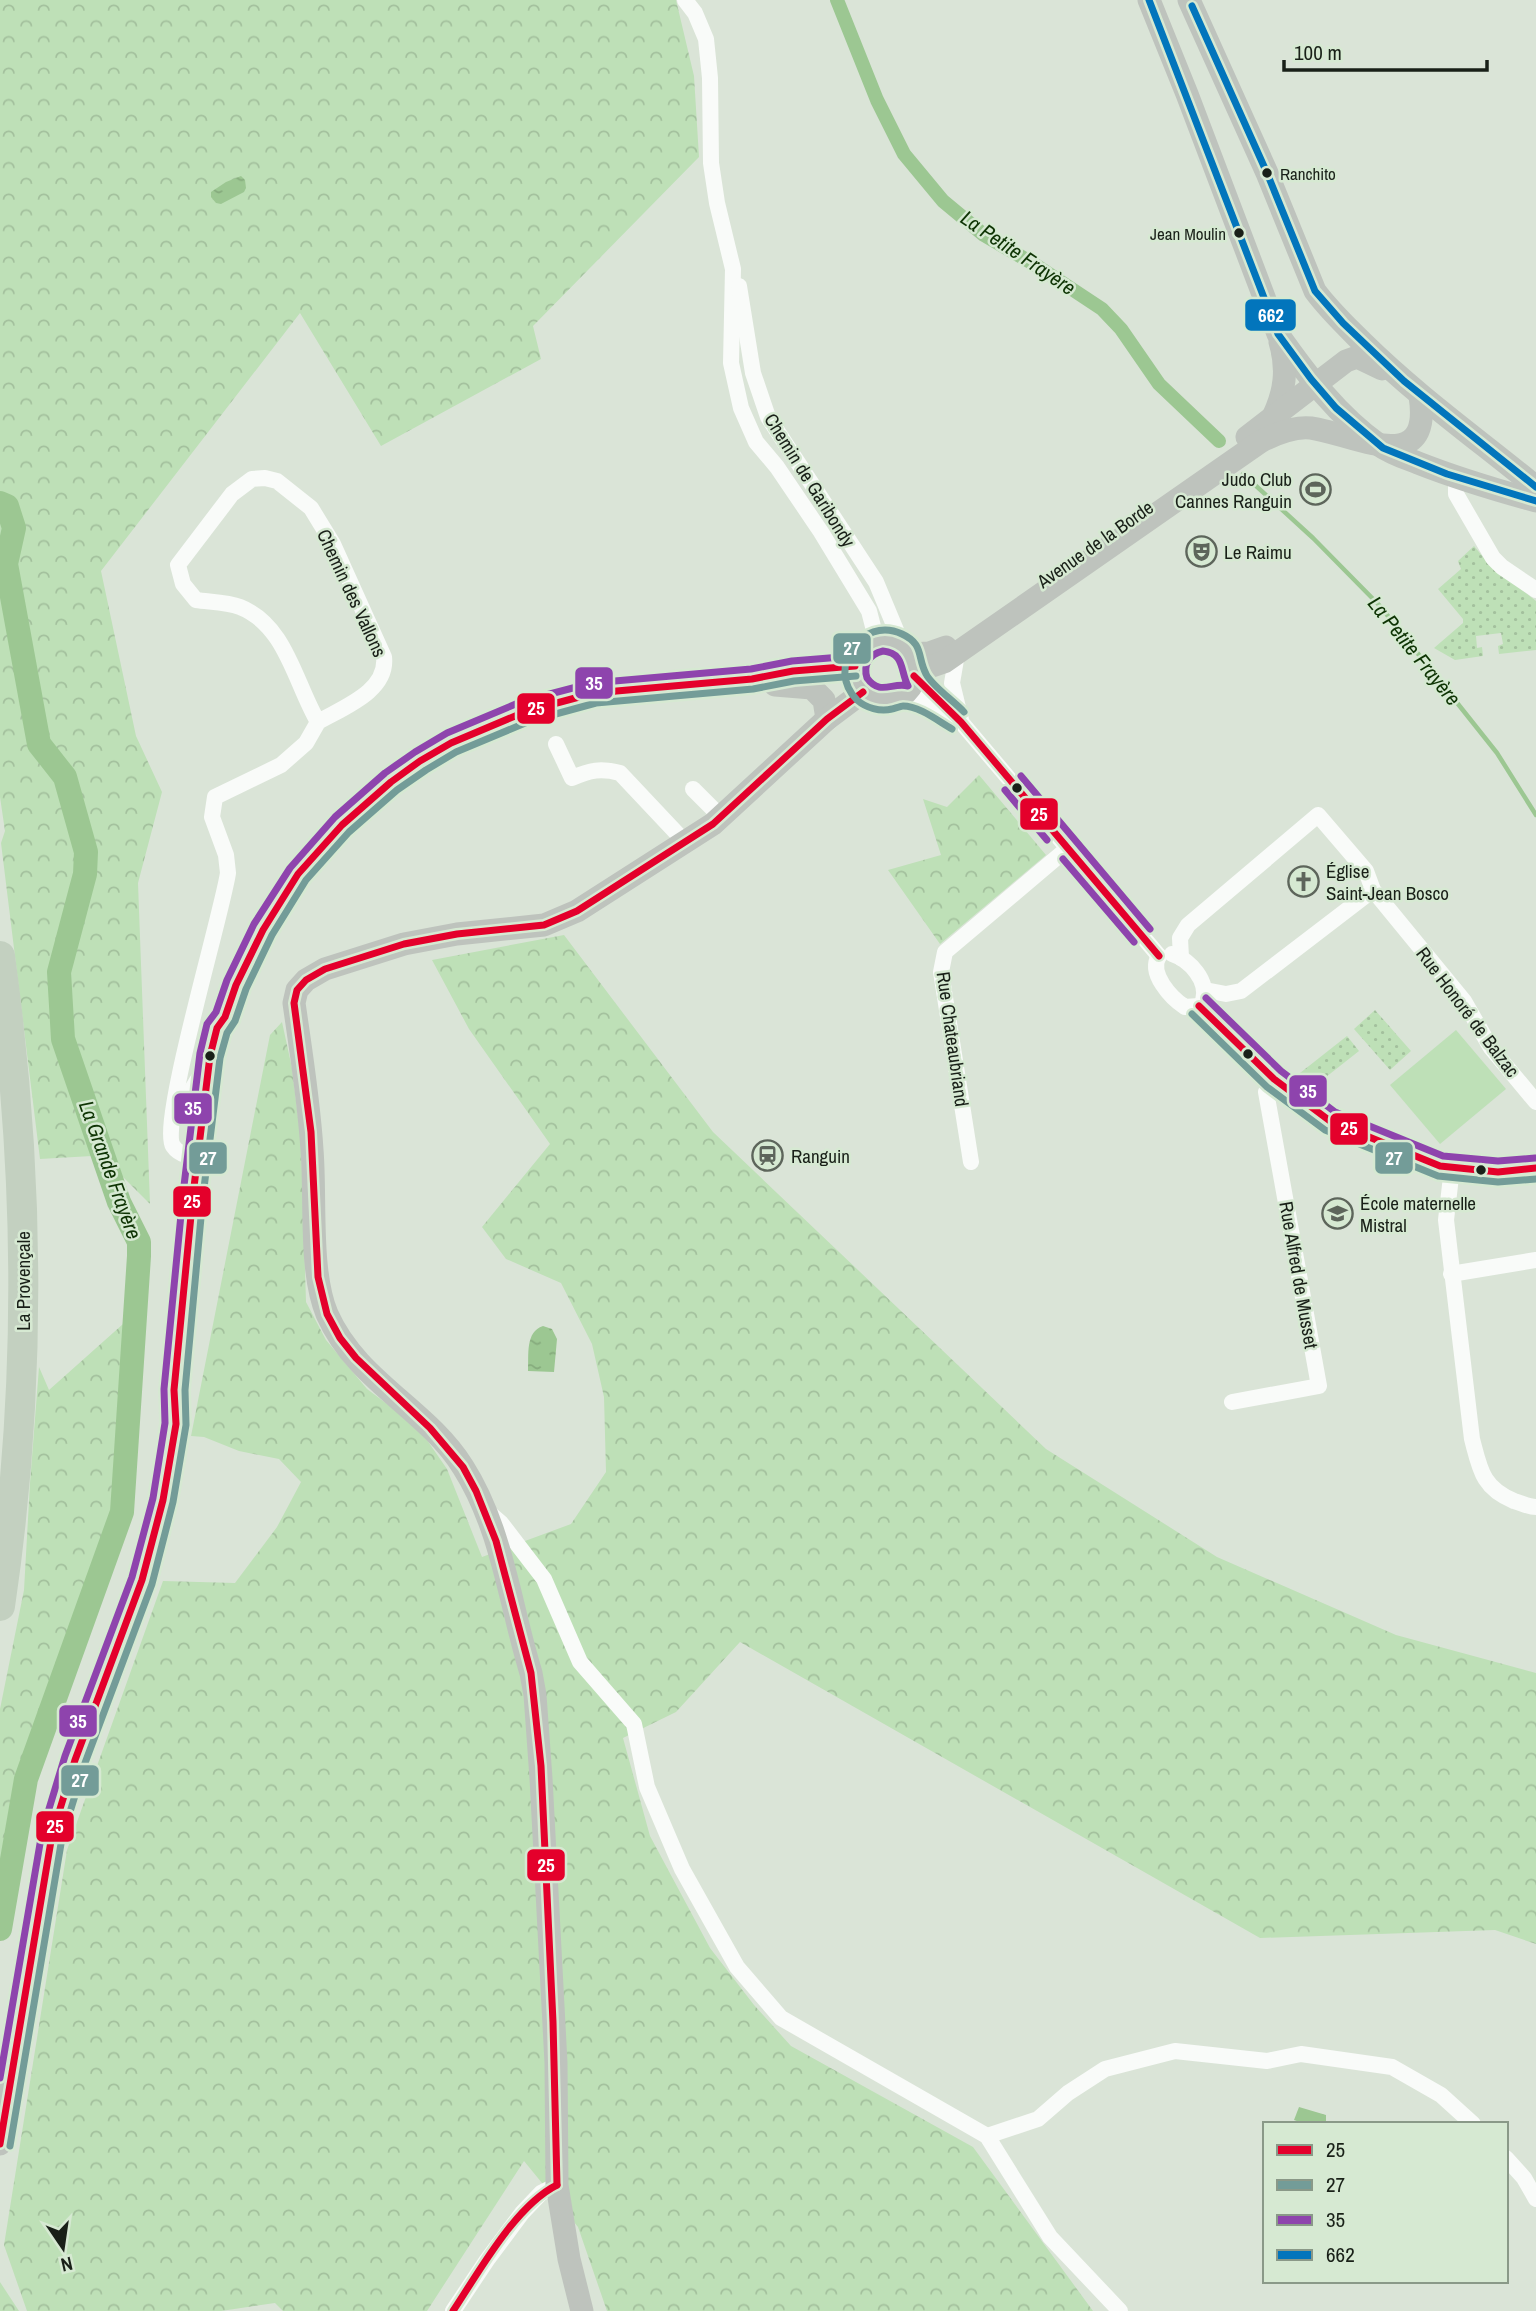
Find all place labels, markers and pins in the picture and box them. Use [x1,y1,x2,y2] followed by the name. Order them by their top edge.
[1280,162,1336,185] place label: Ranchito
[1260,166,1274,180] marker: Ranchito
[1150,222,1226,245] place label: Jean Moulin
[1232,226,1246,240] marker: Jean Moulin
[1175,466,1292,514] place label: Judo Club Cannes Ranguin
[1298,473,1332,507] sports icon: Judo Club Cannes Ranguin
[1184,535,1218,569] theatre icon: Le Raimu
[1224,539,1292,565] place label: Le Raimu
[1010,781,1024,795] unlabelled marker
[1326,858,1449,906] place label: Église Saint-Jean Bosco
[1286,865,1320,899] church icon: Église Saint-Jean Bosco
[1241,1047,1255,1061] unlabelled marker
[203,1049,217,1063] unlabelled marker
[751,1139,785,1173] station icon: Ranguin
[791,1143,850,1169] place label: Ranguin
[1474,1163,1488,1177] unlabelled marker
[1360,1190,1476,1238] place label: École maternelle Mistral
[1320,1197,1354,1231] school or university icon: École maternelle Mistral

